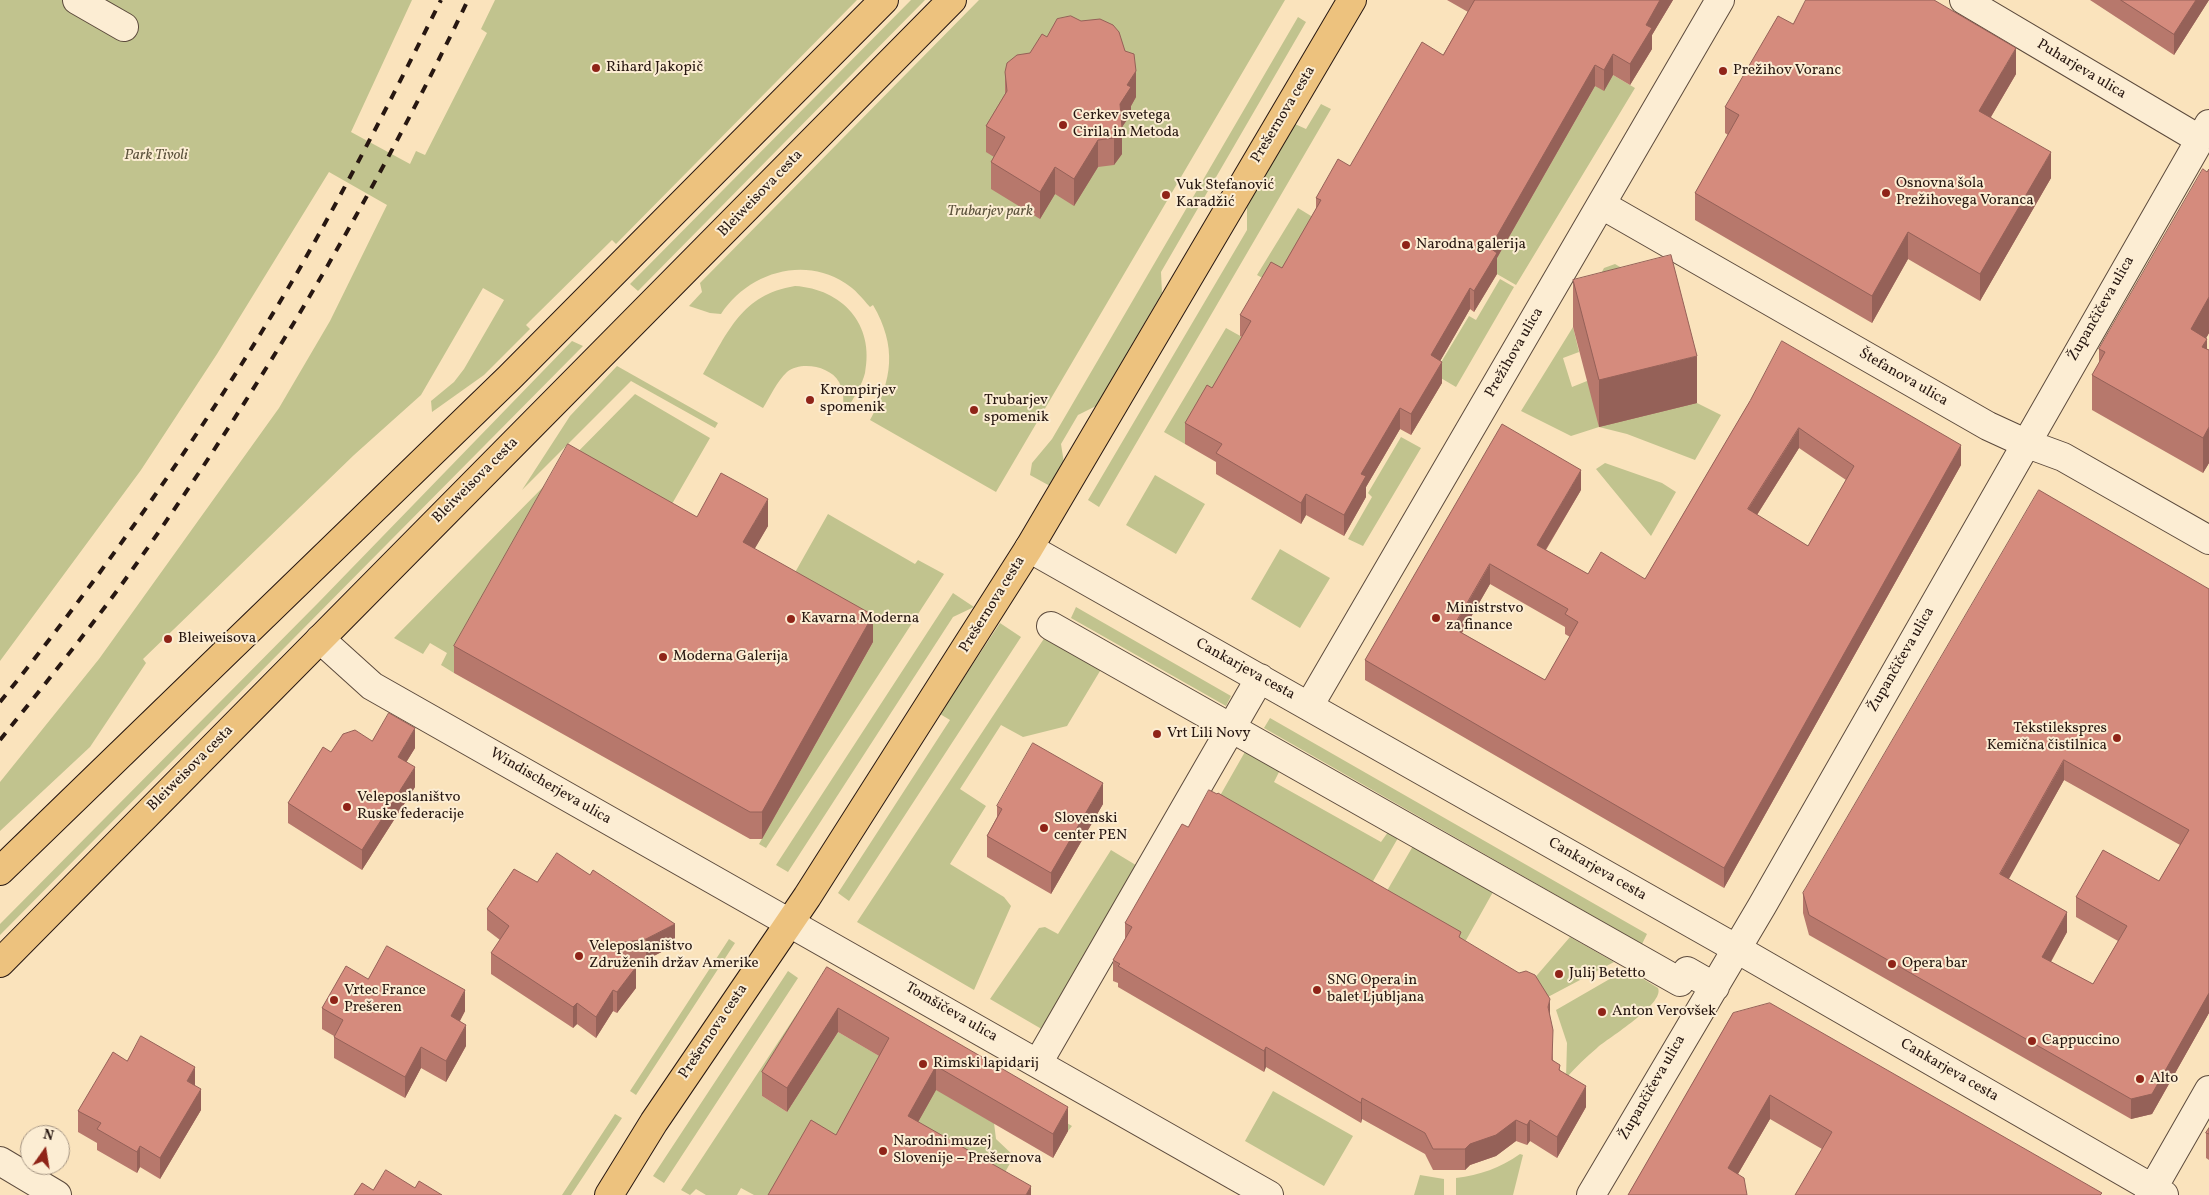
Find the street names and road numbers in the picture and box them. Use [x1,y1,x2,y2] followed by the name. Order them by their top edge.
[2033,36,2129,104] street label: Puharjeva ulica
[1248,63,1320,167] street label: Prešernova cesta
[715,147,807,241] street label: Bleiweisova cesta
[2065,253,2139,365] street label: Župančičeva ulica
[1482,305,1548,401] street label: Prežihova ulica
[1855,345,1951,411] street label: Štefanova ulica
[429,434,523,528] street label: Bleiweisova cesta
[956,554,1030,656] street label: Prešernova cesta
[1865,604,1939,716] street label: Župančičeva ulica
[1192,635,1298,705] street label: Cankarjeva cesta
[144,722,238,816] street label: Bleiweisova cesta
[486,745,614,829] street label: Windischerjeva ulica
[1545,835,1649,905] street label: Cankarjeva cesta
[902,979,1000,1047] street label: Tomšičeva ulica
[676,981,752,1083] street label: Prešernova cesta
[1616,1032,1690,1144] street label: Župančičeva ulica
[1897,1036,2001,1106] street label: Cankarjeva cesta

